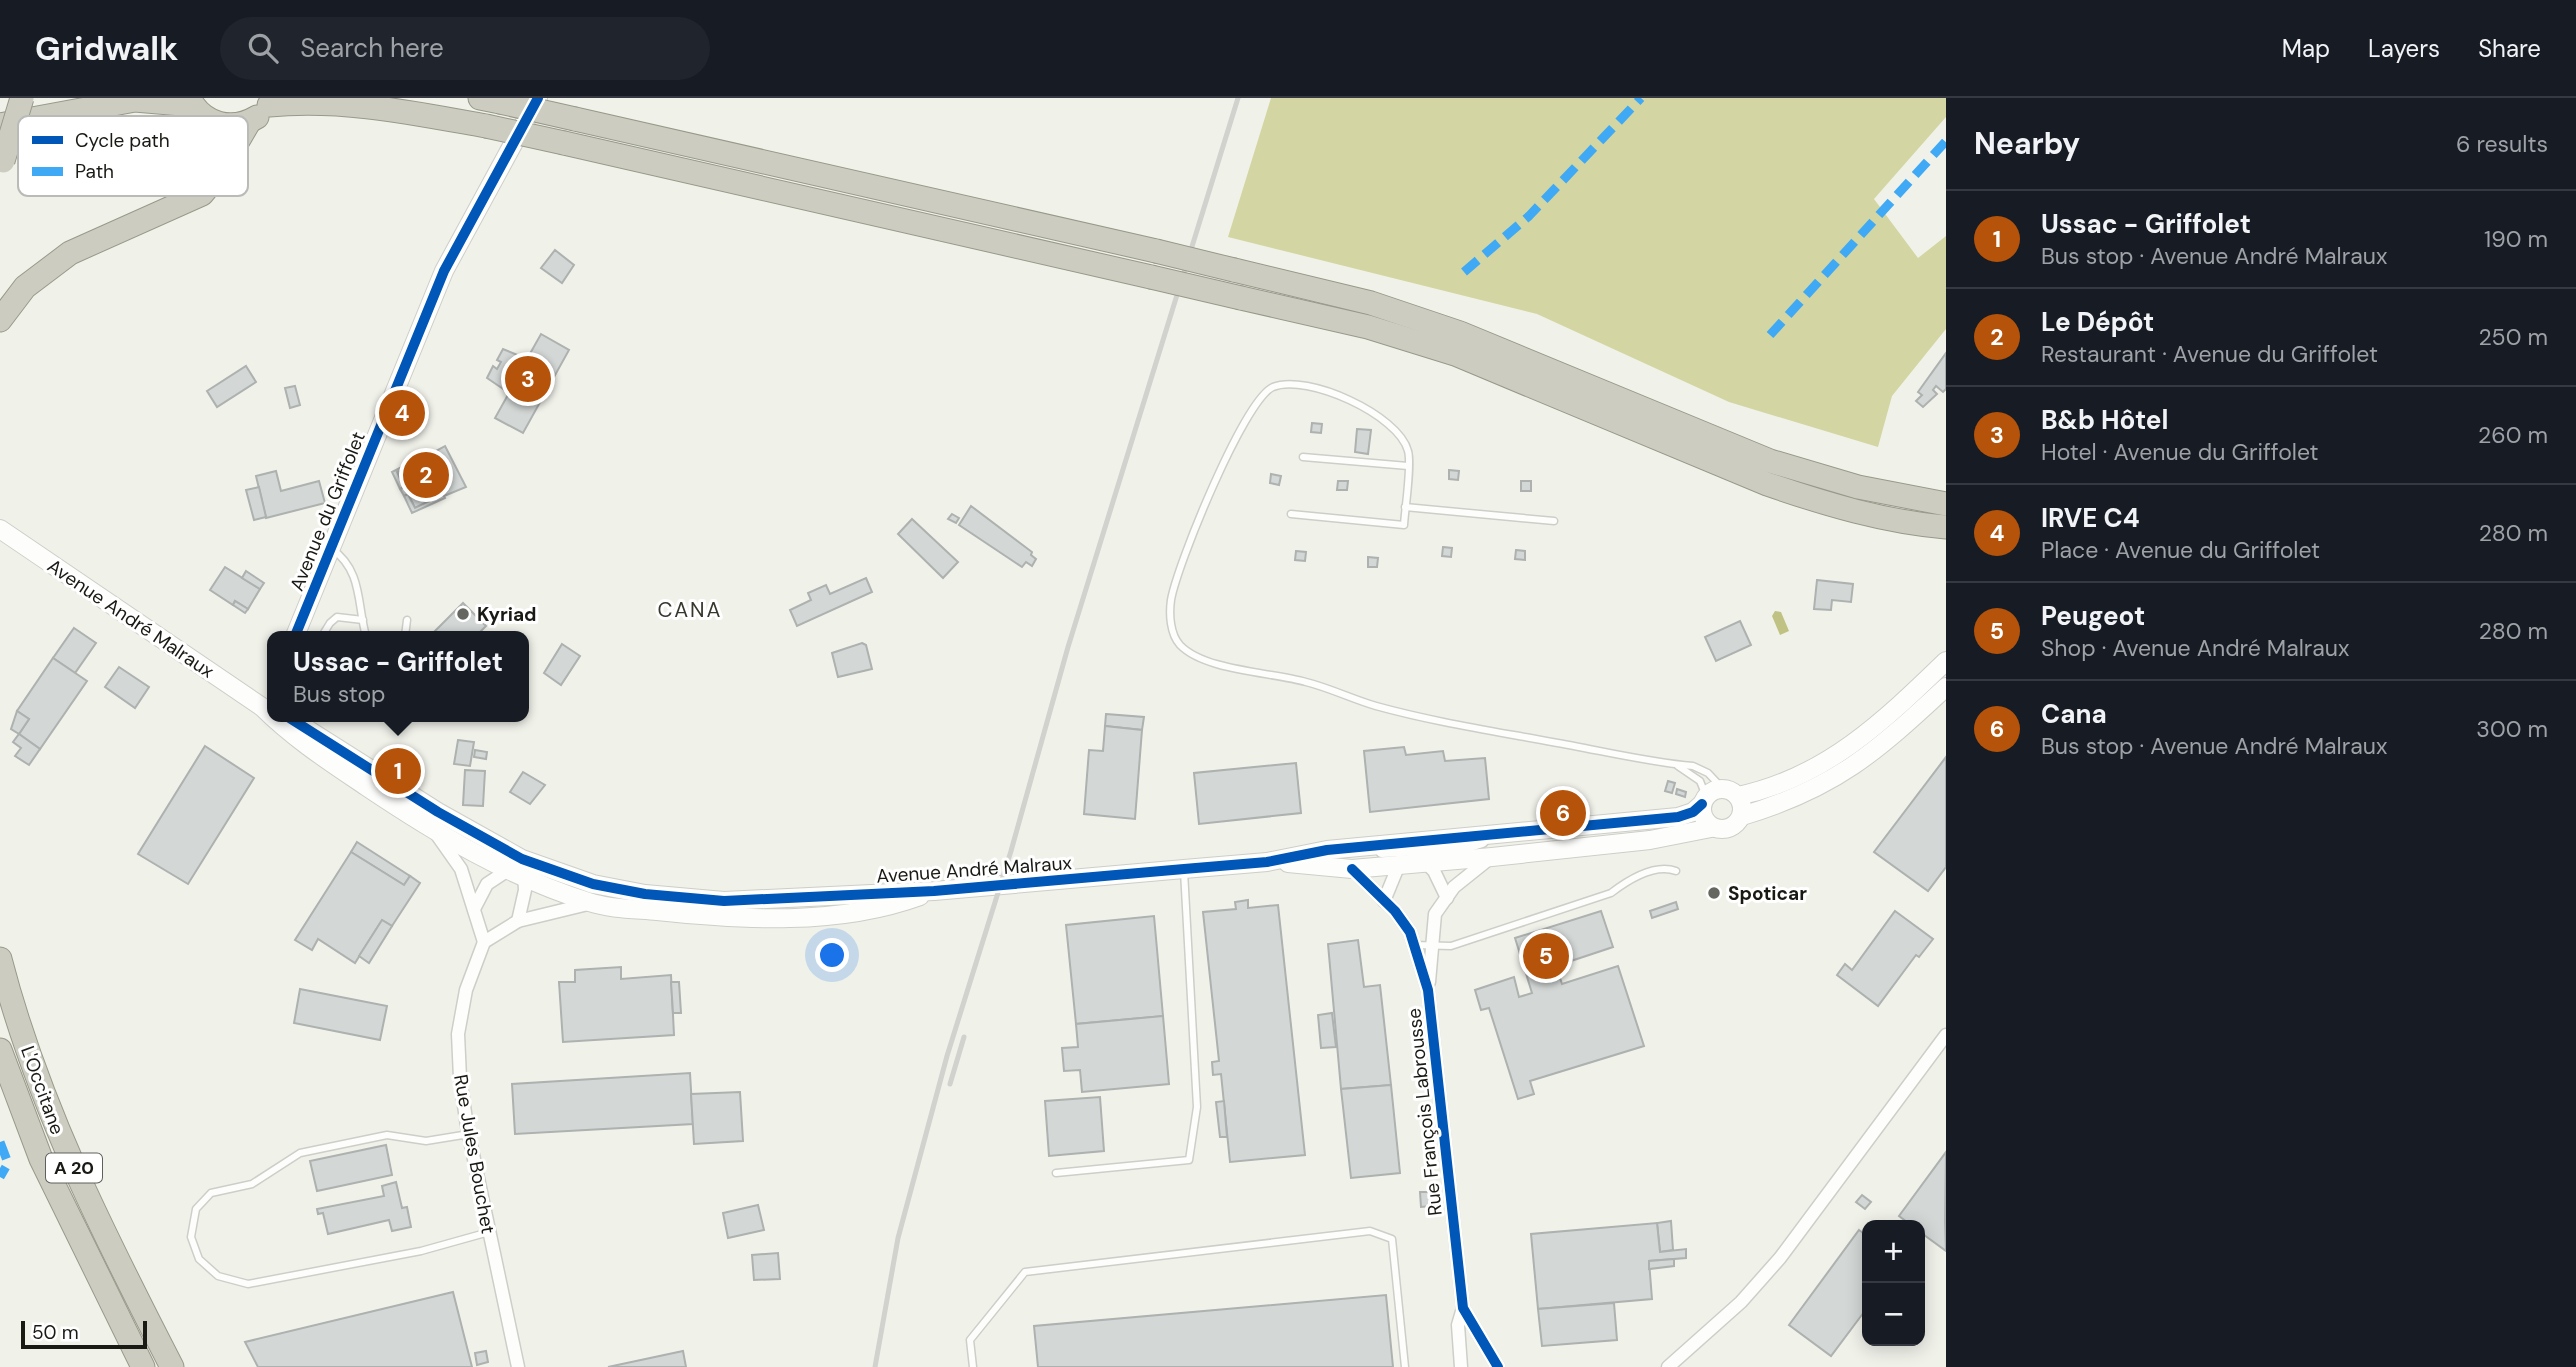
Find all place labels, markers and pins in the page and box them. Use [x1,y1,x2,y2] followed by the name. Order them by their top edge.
[505,353,551,405] pin: 3
[379,387,425,439] pin: 4
[403,449,449,501] pin: 2
[477,602,537,627] place label: Kyriad
[455,606,471,622] marker: Kyriad
[375,745,421,797] pin: 1
[1540,787,1586,839] pin: 6
[1728,881,1807,906] place label: Spoticar
[1706,885,1722,901] marker: Spoticar
[1523,930,1569,982] pin: 5

